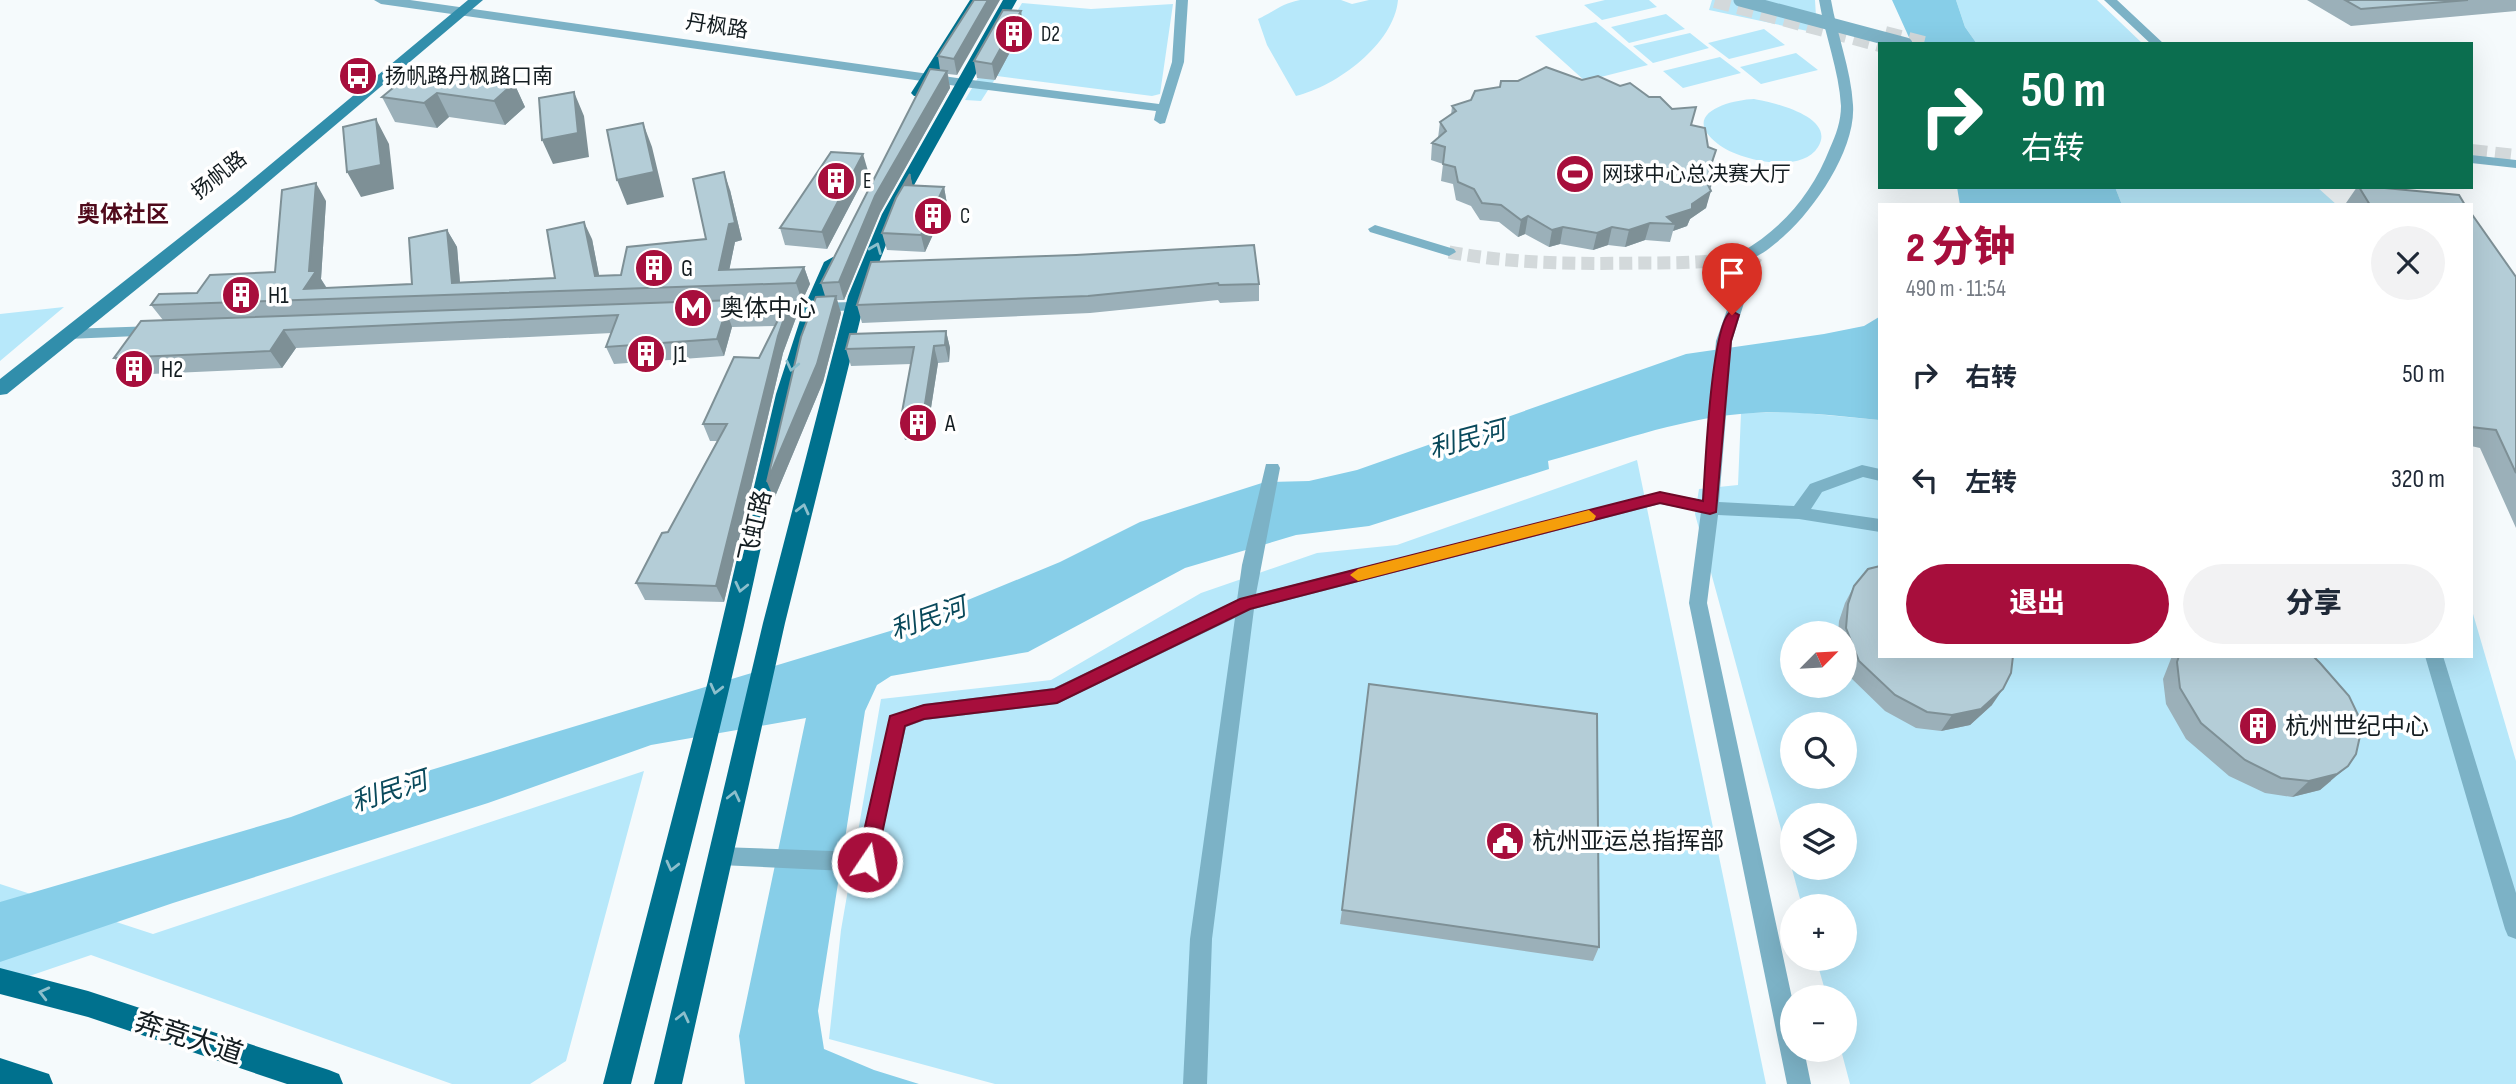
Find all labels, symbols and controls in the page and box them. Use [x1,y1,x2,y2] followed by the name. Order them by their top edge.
[684,9,750,44] street label: 丹枫路
[993,13,1035,55] building icon: D2
[1041,22,1060,47] place label: D2
[337,55,379,97] bus stop icon: 扬帆路丹枫路口南
[2021,62,2106,121] text: 50 m
[385,64,553,89] place label: 扬帆路丹枫路口南
[1906,70,1997,161] icon: right
[2021,130,2085,169] text: 右转
[187,146,252,205] street label: 扬帆路
[1554,153,1596,195] sports icon: 网球中心总决赛大厅
[815,160,857,202] building icon: E
[1602,162,1791,187] place label: 网球中心总决赛大厅
[863,169,872,194] place label: E
[912,195,954,237] building icon: C
[77,201,169,229] district label: 奥体社区
[960,204,970,229] place label: C
[1906,223,2015,274] text: 2 分钟
[2371,226,2445,300] button: close
[868,243,882,255] one-way arrow
[1702,243,1762,315] pin
[633,247,675,289] building icon: G
[681,254,693,283] place label: G
[1713,254,1751,292] icon: arrive
[220,274,262,316] building icon: H1
[1906,275,2006,303] text: 490 m · 11:54
[268,281,289,310] place label: H1
[672,287,714,329] metro station icon: 奥体中心
[720,294,816,323] place label: 奥体中心
[625,333,667,375] building icon: J1
[672,340,687,369] place label: J1
[113,348,155,390] building icon: H2
[161,355,183,384] place label: H2
[1906,356,1944,394] icon: right
[2402,359,2445,390] text: 50 m
[786,360,801,372] one-way arrow
[1965,363,2017,394] text: 右转
[897,402,939,444] building icon: A
[944,409,956,438] place label: A
[1426,414,1514,466] water label: 利民河
[1906,461,1944,499] icon: left
[2391,464,2445,495] text: 320 m
[1965,468,2017,499] text: 左转
[733,488,778,564] street label: 飞虹路
[795,503,809,515] one-way arrow
[1906,564,2169,644] button: 退出
[2183,564,2445,644] button: 分享
[735,581,749,593] one-way arrow
[887,590,975,647] water label: 利民河
[1780,621,1857,698] north arrow
[1780,621,1857,1062] map controls
[710,683,724,695] one-way arrow
[2237,705,2279,747] building icon: 杭州世纪中心
[1780,712,1857,789] button: search
[2285,712,2429,741] place label: 杭州世纪中心
[348,764,436,819] water label: 利民河
[726,790,740,802] one-way arrow
[1780,803,1857,880] button: layers
[1484,820,1526,862] public building icon: 杭州亚运总指挥部
[830,825,904,899] position arrow
[1532,827,1724,856] place label: 杭州亚运总指挥部
[666,860,680,872] one-way arrow
[1780,894,1857,971] button: +
[1780,985,1857,1062] button: −
[38,987,50,1001] one-way arrow
[130,1005,247,1071] street label: 奔竞大道
[675,1012,690,1024] one-way arrow

